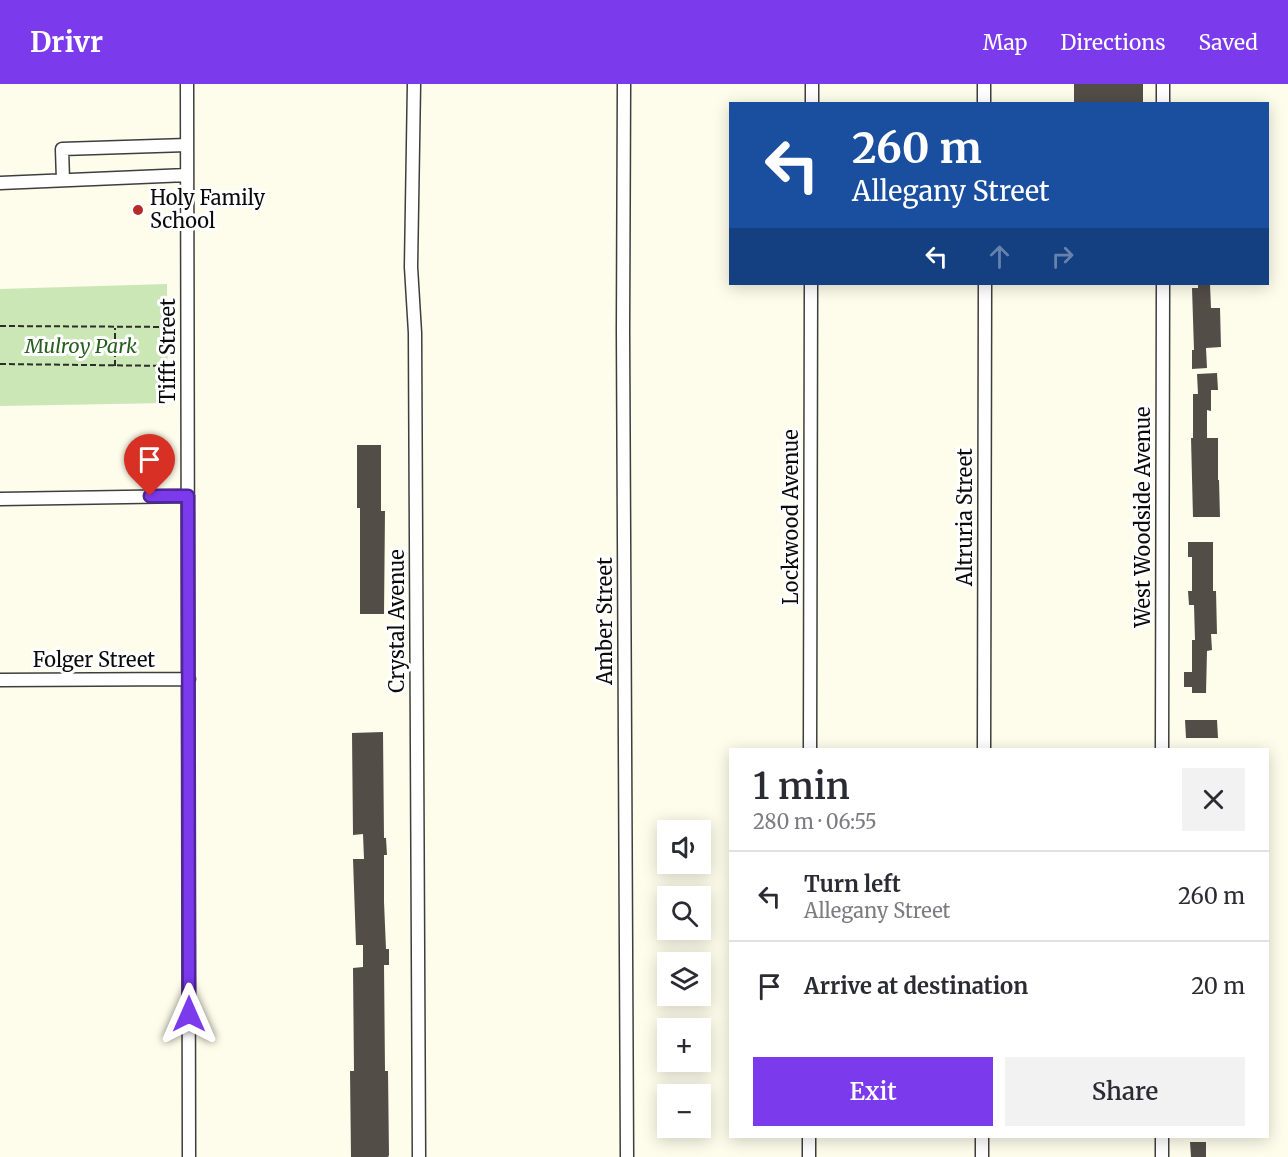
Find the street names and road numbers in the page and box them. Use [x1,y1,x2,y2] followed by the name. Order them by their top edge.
[155,298,180,404] street label: Tifft Street
[1130,406,1155,629] street label: West Woodside Avenue
[778,429,803,605] street label: Lockwood Avenue
[952,448,977,587] street label: Altruria Street
[384,549,409,693] street label: Crystal Avenue
[592,557,617,686] street label: Amber Street
[33,647,155,672] street label: Folger Street

